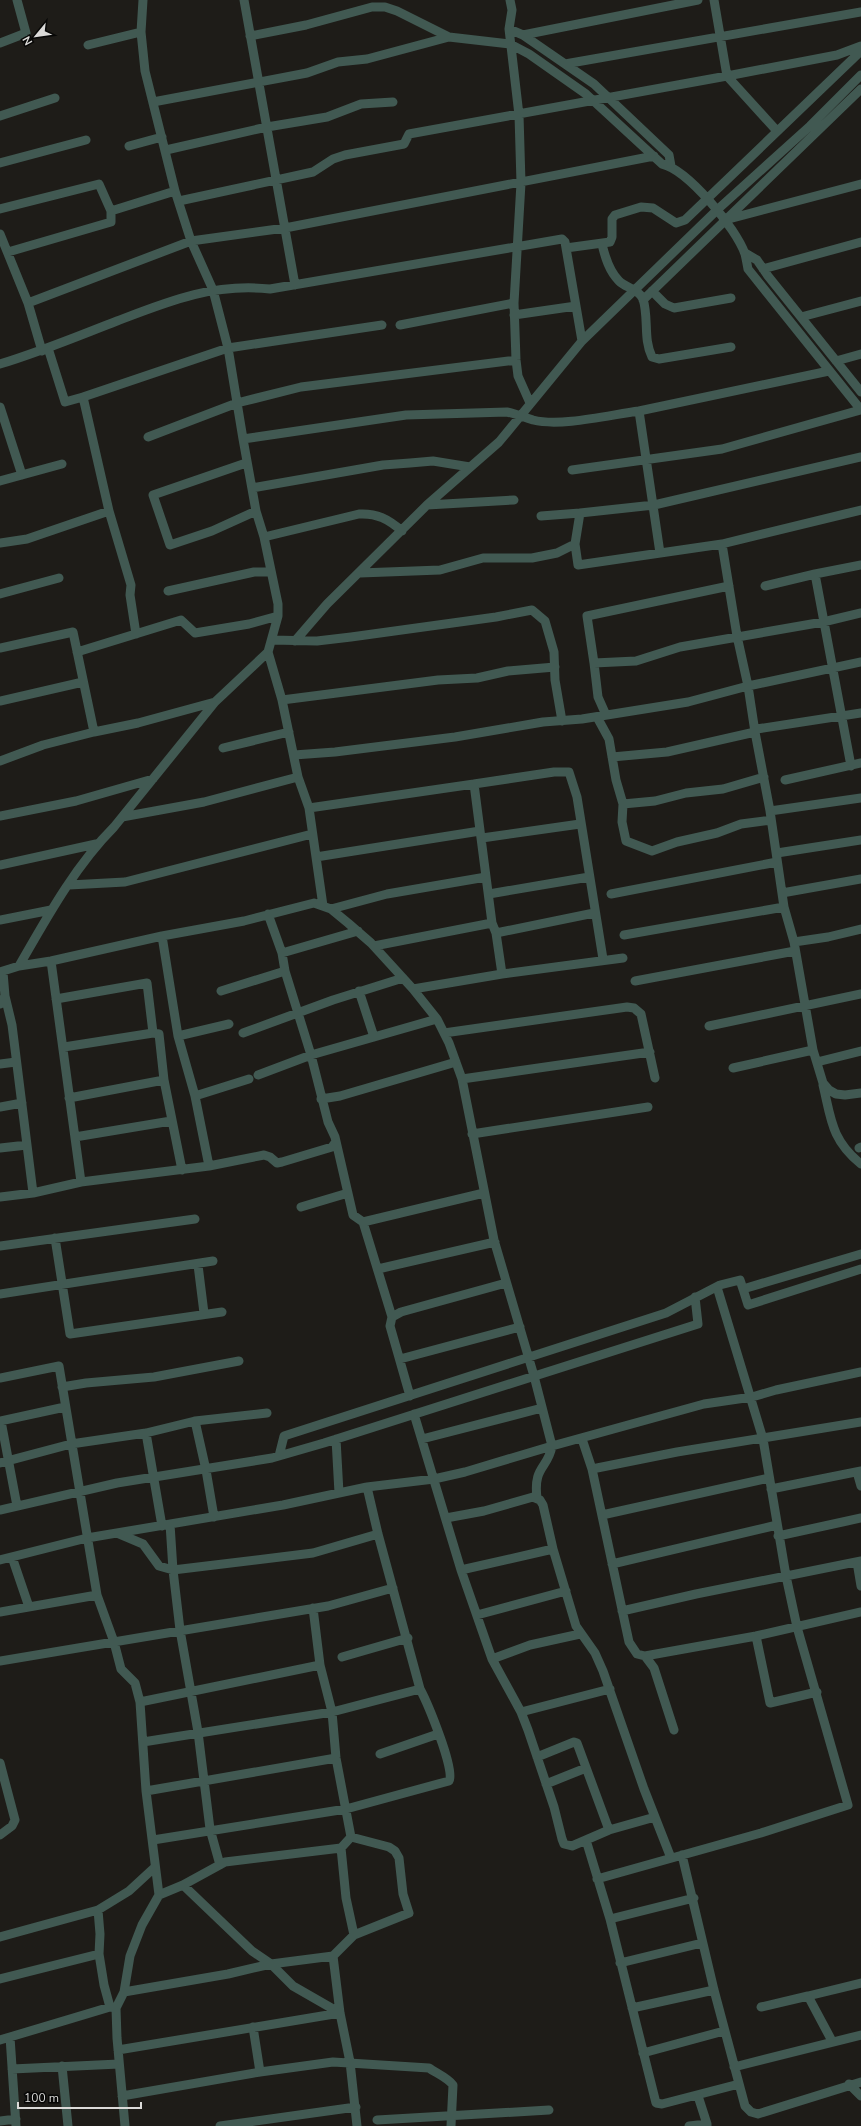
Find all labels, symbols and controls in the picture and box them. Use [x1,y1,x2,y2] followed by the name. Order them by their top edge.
[16,16,56,56] north arrow
[19,33,36,48] text: N
[18,2084,141,2110] scale bar
[24,2090,59,2106] text: 100 m

